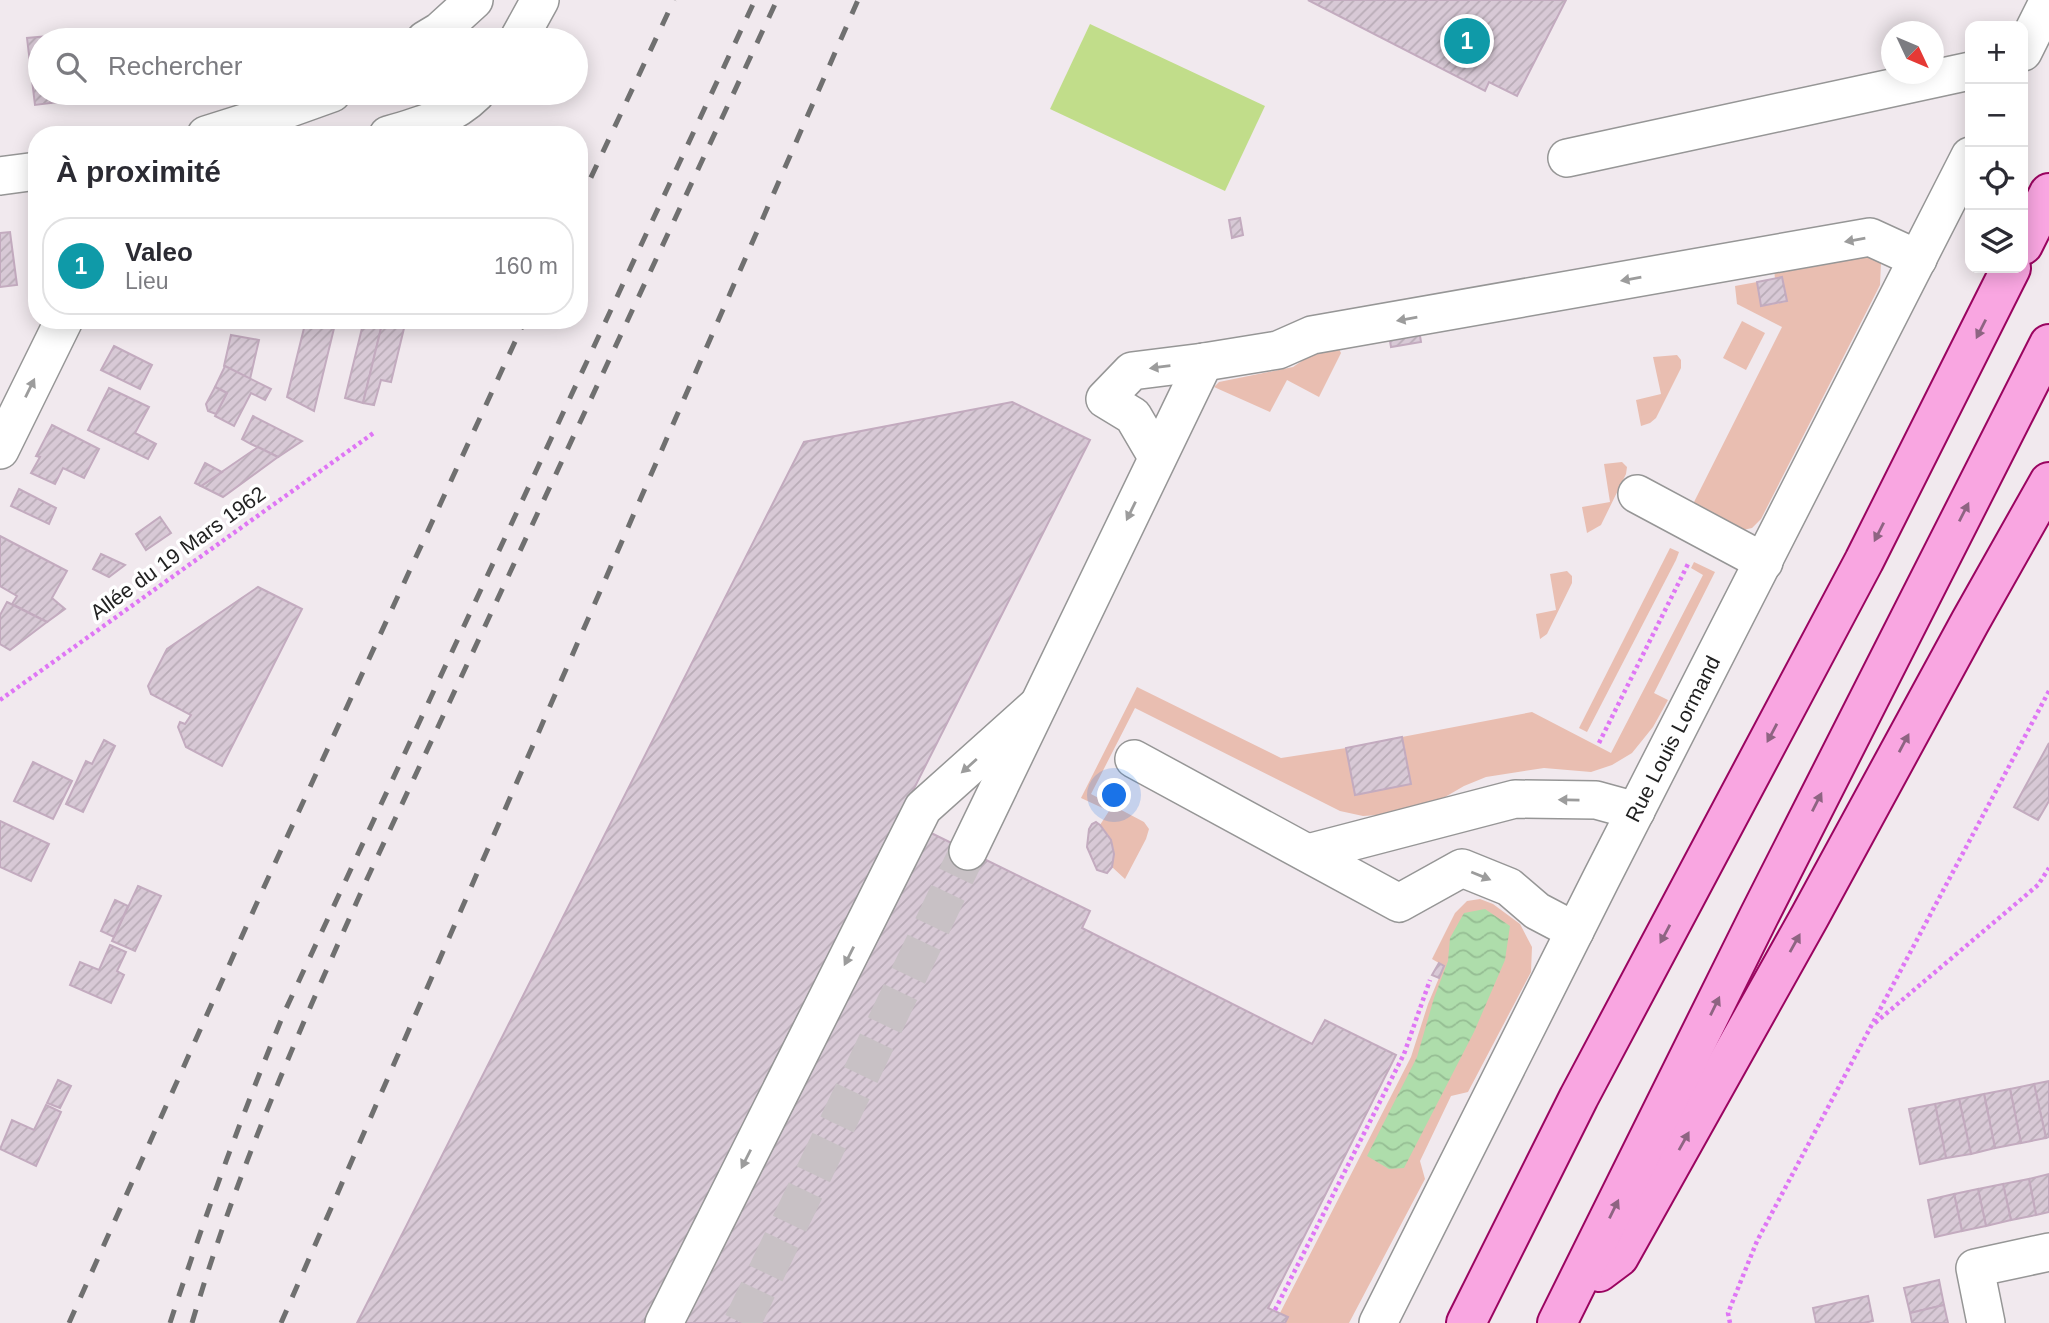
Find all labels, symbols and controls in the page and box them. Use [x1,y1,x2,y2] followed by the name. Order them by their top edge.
[1444,15,1490,67] pin: 1
[1881,21,1944,84] north arrow
[1965,21,2028,273] map controls
[1965,21,2028,84] button: +
[28,28,588,105] search box
[52,48,90,86] icon: search
[108,51,242,81] text: Rechercher
[1965,84,2028,147] button: −
[1965,147,2028,210] button: locate
[56,155,221,188] text: À proximité
[1965,210,2028,273] button: layers
[1844,234,1866,245] one-way arrow
[125,237,193,267] text: Valeo
[75,253,87,279] text: 1
[494,253,558,279] text: 160 m
[125,268,168,294] text: Lieu
[1620,274,1642,285] one-way arrow
[1396,314,1418,325] one-way arrow
[1975,319,1986,339] one-way arrow
[1149,362,1171,373] one-way arrow
[25,378,36,398] one-way arrow
[86,482,269,624] street label: Allée du 19 Mars 1962
[1125,501,1136,522] one-way arrow
[1959,502,1970,522] one-way arrow
[1873,522,1884,542] one-way arrow
[1621,652,1724,826] street label: Rue Louis Lormand
[1767,723,1778,743] one-way arrow
[1898,734,1910,753] one-way arrow
[961,758,978,774] one-way arrow
[1097,778,1131,812] your location
[1811,792,1822,812] one-way arrow
[1558,794,1580,805] one-way arrow
[1471,870,1492,881] one-way arrow
[1660,924,1671,944] one-way arrow
[1789,933,1801,953] one-way arrow
[843,946,854,966] one-way arrow
[1709,996,1721,1016] one-way arrow
[1678,1132,1690,1151] one-way arrow
[741,1149,752,1169] one-way arrow
[1608,1199,1620,1220] one-way arrow

